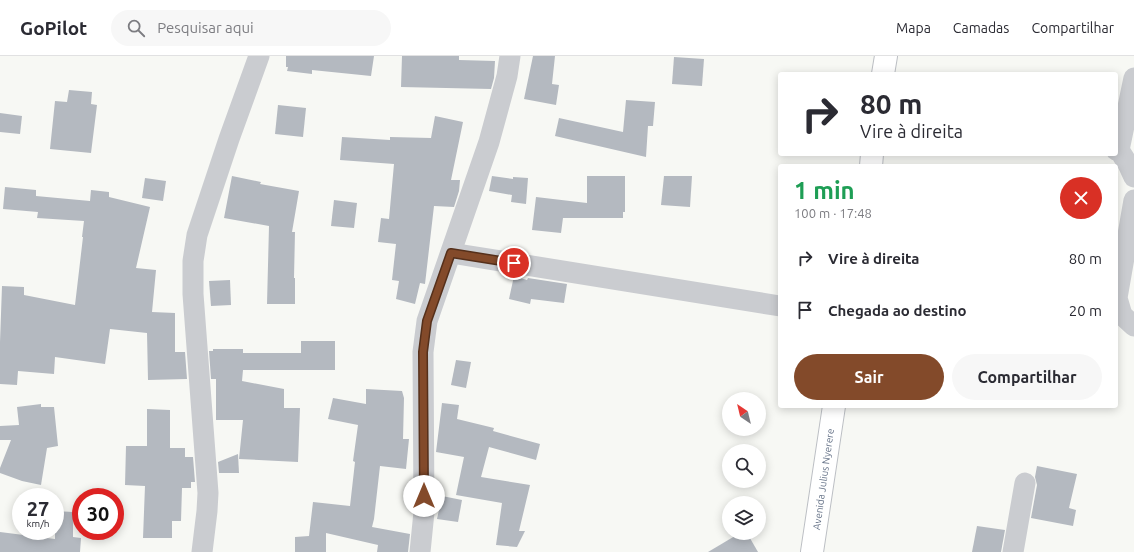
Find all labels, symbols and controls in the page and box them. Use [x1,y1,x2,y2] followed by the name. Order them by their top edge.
[111,10,391,46] search box
[20,17,87,39] text: GoPilot
[125,17,147,39] icon: search
[157,19,254,36] text: Pesquisar aqui
[896,20,931,36] text: Mapa
[953,20,1009,36] text: Camadas
[1031,20,1114,36] text: Compartilhar
[794,88,846,140] icon: right
[860,88,922,119] text: 80 m
[860,121,963,141] text: Vire à direita
[794,177,855,204] text: 1 min
[1060,177,1102,219] button: close
[794,206,872,220] text: 100 m · 17:48
[497,246,531,280] pin
[794,247,816,269] icon: right
[828,250,920,267] text: Vire à direita
[1069,250,1102,267] text: 80 m
[503,252,525,274] icon: arrive
[794,299,816,321] icon: arrive
[828,302,967,319] text: Chegada ao destino
[1069,302,1102,319] text: 20 m
[794,354,944,400] button: Sair
[952,354,1102,400] button: Compartilhar
[722,392,766,436] north arrow
[722,392,766,540] map controls
[811,428,836,530] street label: Avenida Julius Nyerere
[722,444,766,488] button: search
[403,475,445,517] position arrow
[72,488,124,540] speed limit sign: 30
[722,496,766,540] button: layers
[27,497,49,520] text: 27
[26,518,50,529] text: km/h

